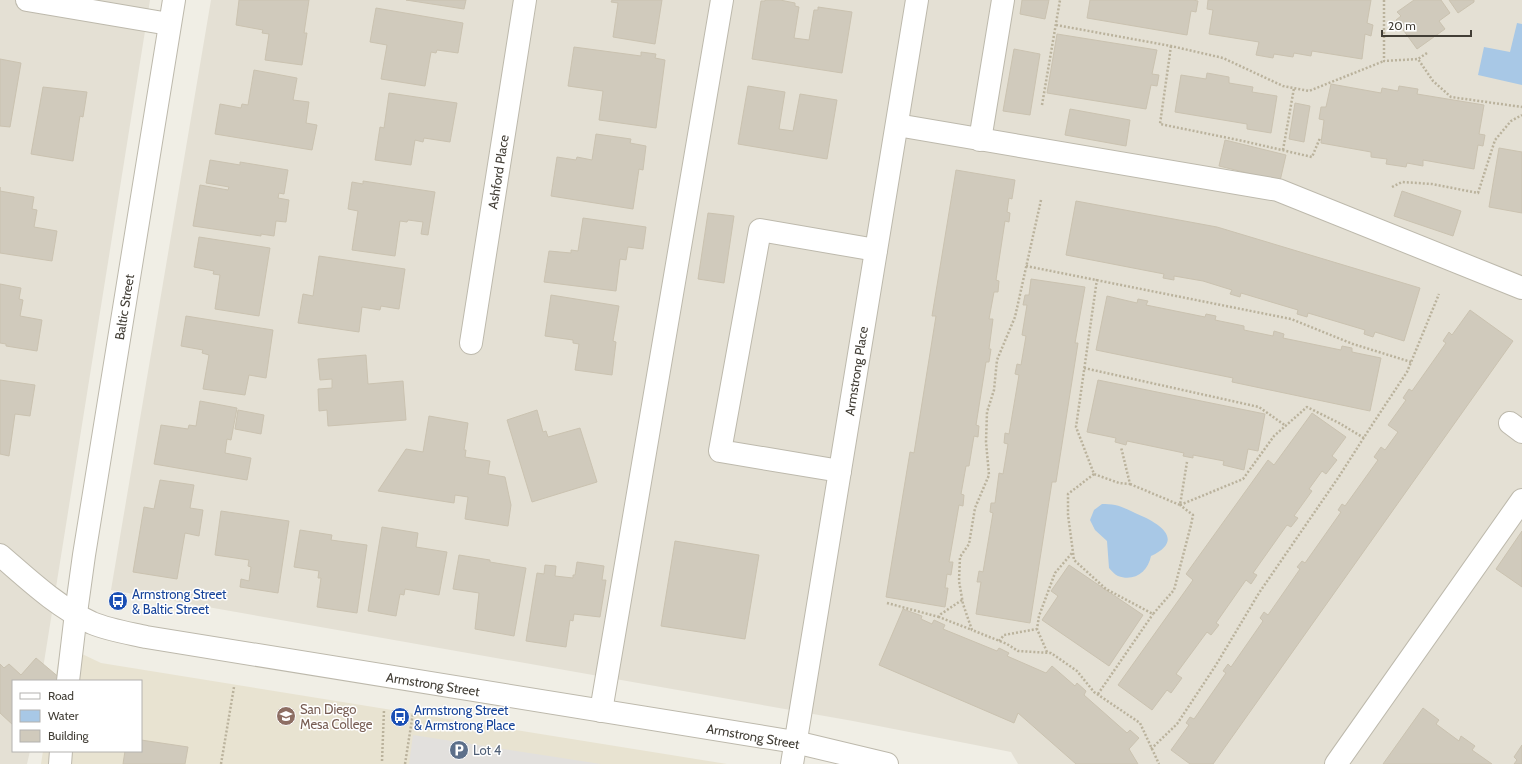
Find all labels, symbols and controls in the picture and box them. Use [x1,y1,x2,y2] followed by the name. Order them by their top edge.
[1382,12,1471,38] scale bar
[1388,18,1416,33] text: 20 m
[484,133,512,210] street label: Ashford Place
[111,272,137,341] street label: Baltic Street
[841,325,871,417] street label: Armstrong Place
[132,586,227,617] place label: Armstrong Street & Baltic Street
[107,590,129,612] bus stop icon: Armstrong Street & Baltic Street
[385,669,482,699] street label: Armstrong Street
[12,680,142,752] legend
[48,688,74,703] text: Road
[300,701,373,732] place label: San Diego Mesa College
[414,702,515,733] place label: Armstrong Street & Armstrong Place
[275,705,297,727] school or university icon: San Diego Mesa College
[389,706,411,728] bus stop icon: Armstrong Street & Armstrong Place
[48,708,79,723] text: Water
[705,720,801,752] street label: Armstrong Street
[48,728,90,743] text: Building
[448,739,470,761] parking icon: Lot 4
[473,742,502,758] place label: Lot 4

